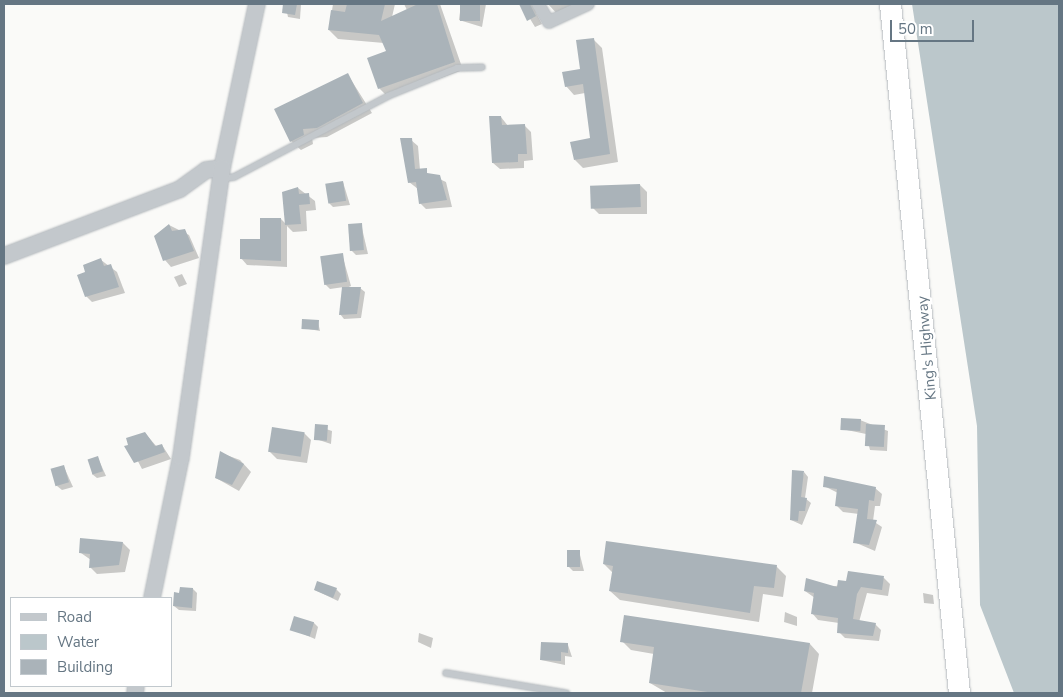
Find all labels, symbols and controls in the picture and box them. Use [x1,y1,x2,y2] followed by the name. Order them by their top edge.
[893,10,977,42] scale bar
[898,19,933,39] text: 50 m
[913,295,941,401] street label: King's Highway
[10,597,172,687] legend
[57,607,92,627] text: Road
[57,632,99,652] text: Water
[57,657,113,677] text: Building

